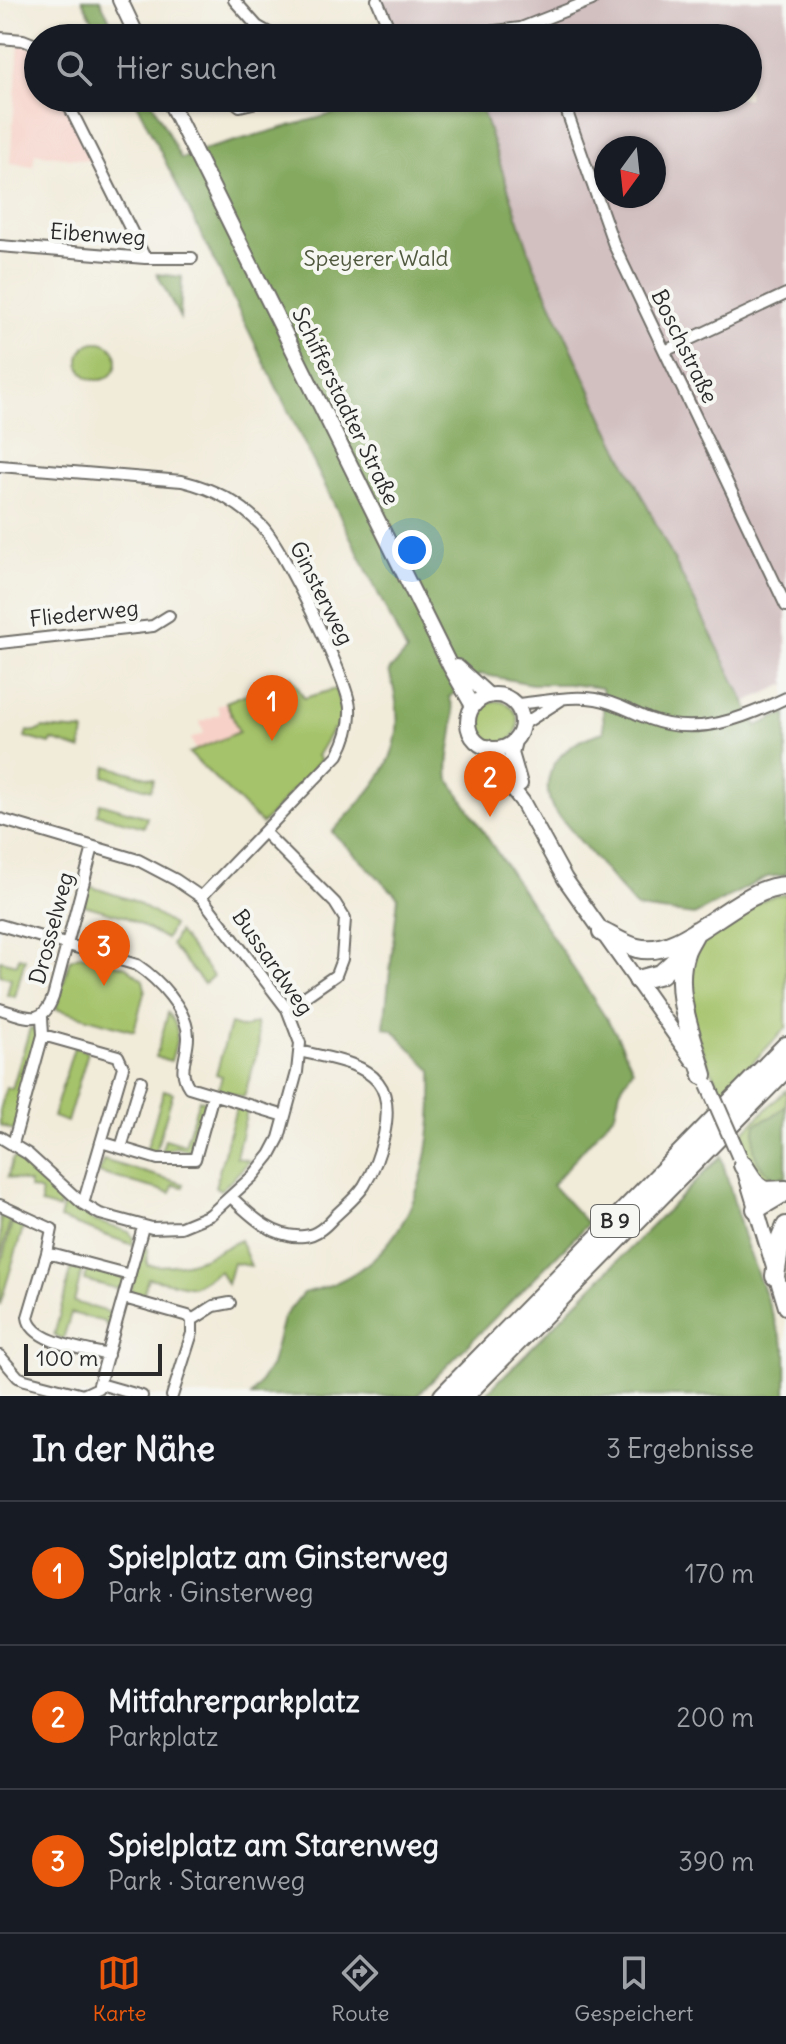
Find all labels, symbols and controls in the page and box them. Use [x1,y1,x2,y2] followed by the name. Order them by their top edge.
[24,24,762,112] search box
[52,46,96,90] icon: search
[116,49,277,87] text: Hier suchen
[594,136,666,208] north arrow
[49,217,147,251] street label: Eibenweg
[303,244,449,272] park label: Speyerer Wald
[645,284,725,408] street label: Boschstraße
[286,303,406,509] street label: Schifferstadter Straße
[392,530,432,570] your location
[284,536,360,650] street label: Ginsterweg
[28,593,140,633] street label: Fliederweg
[246,675,298,741] pin: 1
[464,751,516,817] pin: 2
[23,869,79,987] street label: Drosselweg
[226,904,320,1020] street label: Bussardweg
[78,920,130,986] pin: 3
[591,1205,639,1237] road number: B 9
[24,1340,162,1376] scale bar
[36,1344,98,1372] text: 100 m
[32,1427,215,1470] text: In der Nähe
[606,1432,754,1465] text: 3 Ergebnisse
[108,1538,449,1576] text: Spielplatz am Ginsterweg
[53,1557,63,1590] text: 1
[685,1557,754,1590] text: 170 m
[108,1576,313,1609] text: Park · Ginsterweg
[108,1682,360,1720] text: Mitfahrerparkplatz
[51,1701,65,1734] text: 2
[677,1701,754,1734] text: 200 m
[108,1720,218,1753] text: Parkplatz
[108,1826,439,1864] text: Spielplatz am Starenweg
[51,1845,65,1878] text: 3
[678,1845,754,1878] text: 390 m
[108,1864,305,1897] text: Park · Starenweg
[92,1951,146,2027] tab: Karte
[331,1951,389,2027] tab: Route
[574,1951,694,2027] tab: Gespeichert

